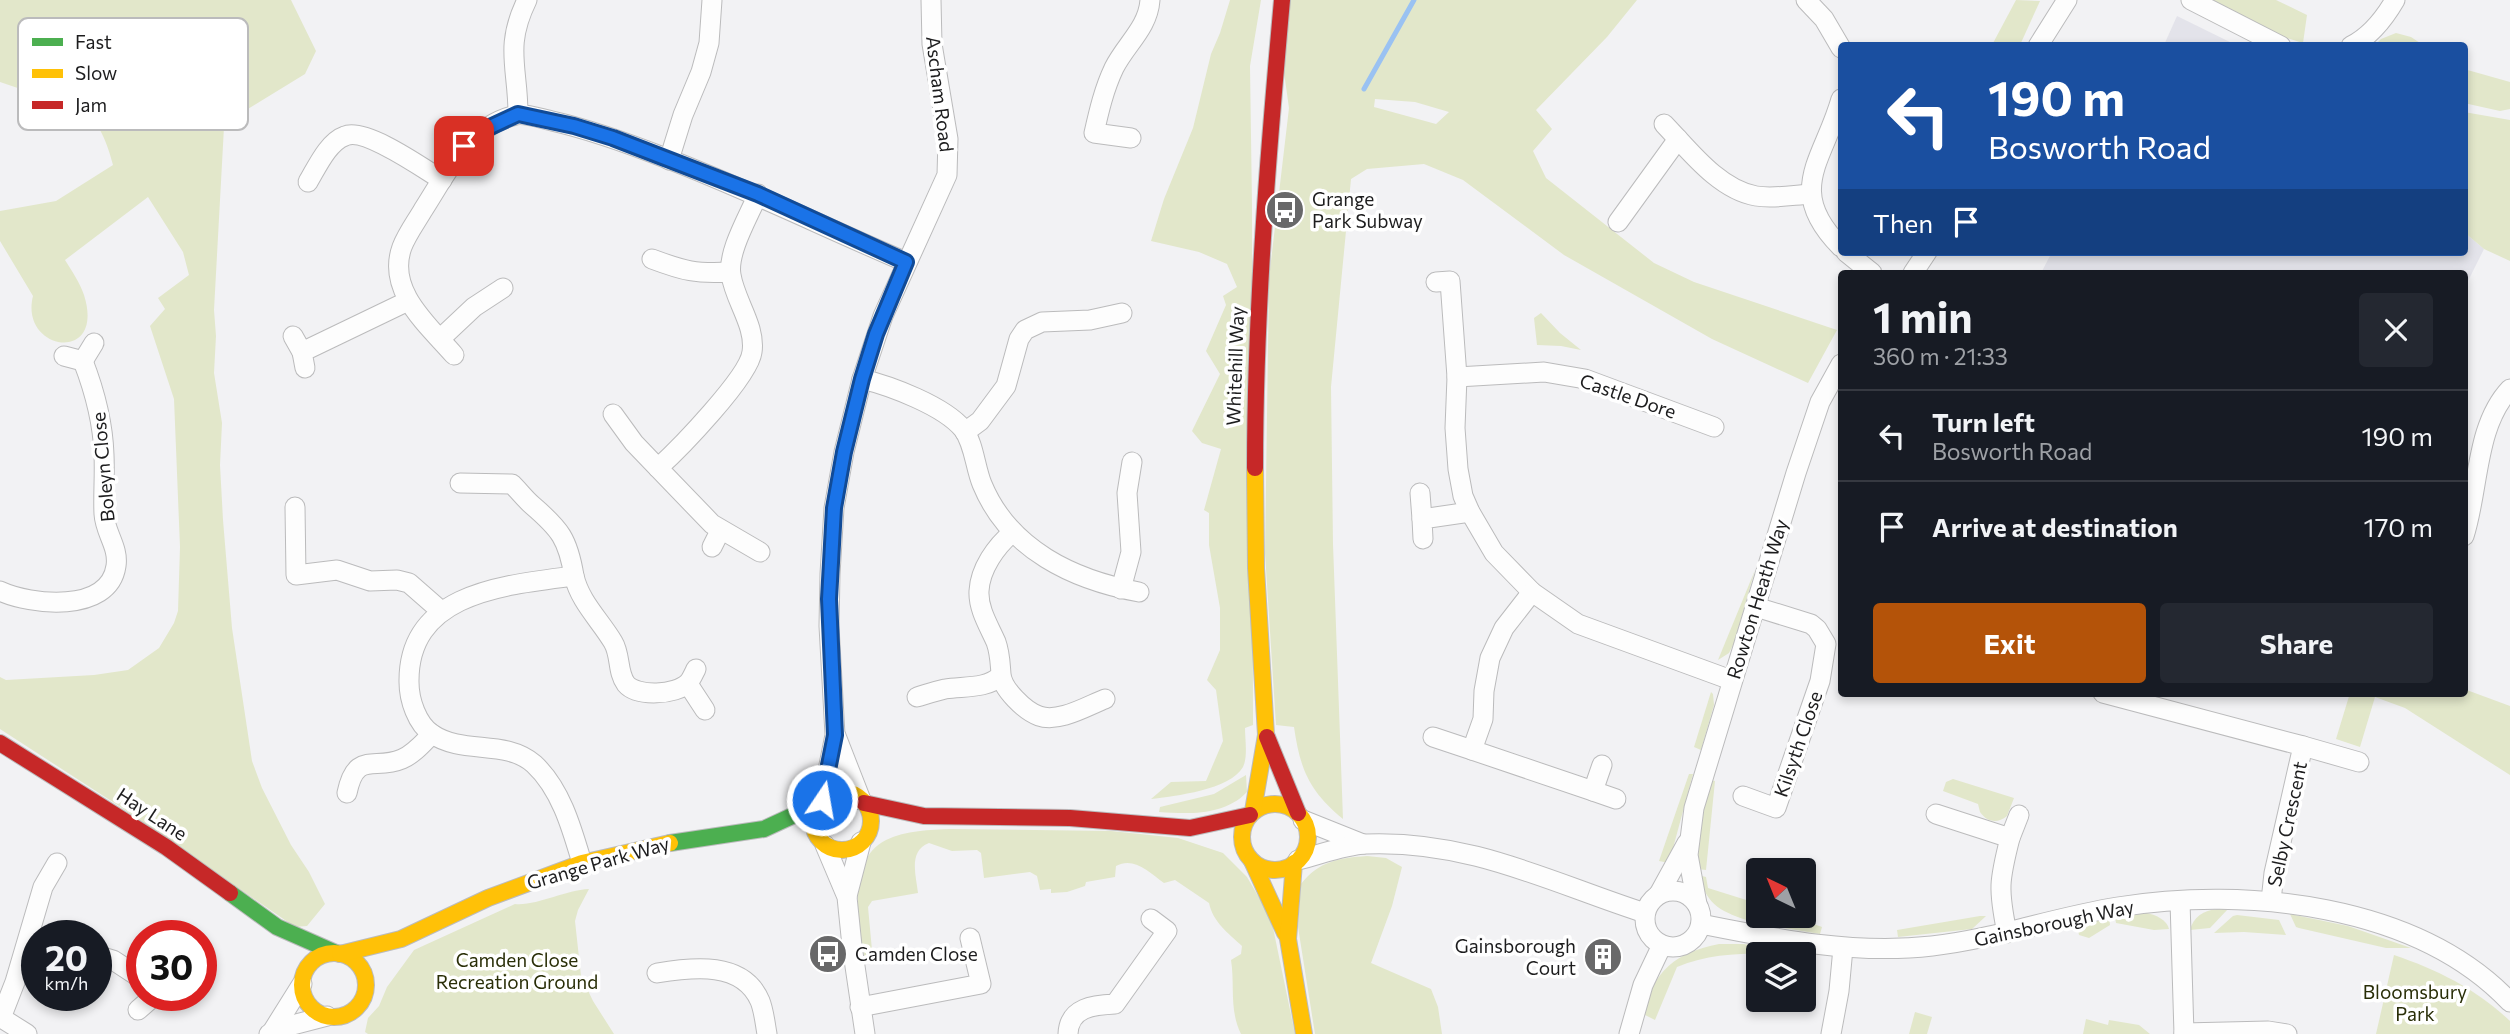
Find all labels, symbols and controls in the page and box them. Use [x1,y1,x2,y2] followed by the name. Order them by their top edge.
[18,18,248,130] legend
[75,30,112,53] text: Fast
[922,35,959,153] street label: Ascham Road
[75,61,117,84] text: Slow
[1988,66,2125,126] text: 190 m
[1873,70,1964,161] icon: left
[75,93,107,116] text: Jam
[434,116,494,176] pin
[1988,126,2211,166] text: Bosworth Road
[445,127,483,165] icon: arrive
[1312,187,1423,232] place label: Grange Park Subway
[1264,189,1306,231] bus stop icon: Grange Park Subway
[1947,203,1985,241] icon: arrive
[1873,207,1933,238] text: Then
[1873,290,1973,342] text: 1 min
[2359,293,2433,367] button: close
[1221,306,1248,426] street label: Whitehill Way
[1873,342,2008,370] text: 360 m · 21:33
[1577,368,1679,423] street label: Castle Dore
[1932,406,2035,437] text: Turn left
[86,411,119,523] street label: Boleyn Close
[1873,417,1911,455] icon: left
[2361,420,2433,451] text: 190 m
[1932,437,2092,465] text: Bosworth Road
[1873,508,1911,546] icon: arrive
[1932,511,2178,542] text: Arrive at destination
[2364,511,2433,542] text: 170 m
[1721,516,1792,682] street label: Rowton Heath Way
[1873,603,2146,683] button: Exit
[2160,603,2433,683] button: Share
[1769,688,1826,800] street label: Kilsyth Close
[2262,759,2311,889] street label: Selby Crescent
[785,763,859,837] position arrow
[113,782,192,845] street label: Hay Lane
[524,831,672,894] street label: Grange Park Way
[1746,858,1816,928] north arrow
[1746,858,1816,1012] map controls
[1972,894,2136,951] street label: Gainsborough Way
[126,920,217,1011] speed limit sign: 30
[807,933,849,975] bus stop icon: Camden Close
[1455,934,1576,979] place label: Gainsborough Court
[45,935,88,978] text: 20
[1582,936,1624,978] building icon: Gainsborough Court
[855,942,978,965] place label: Camden Close
[1746,942,1816,1012] button: layers
[436,948,598,993] park label: Camden Close Recreation Ground
[45,972,88,994] text: km/h
[2363,980,2467,1025] park label: Bloomsbury Park

